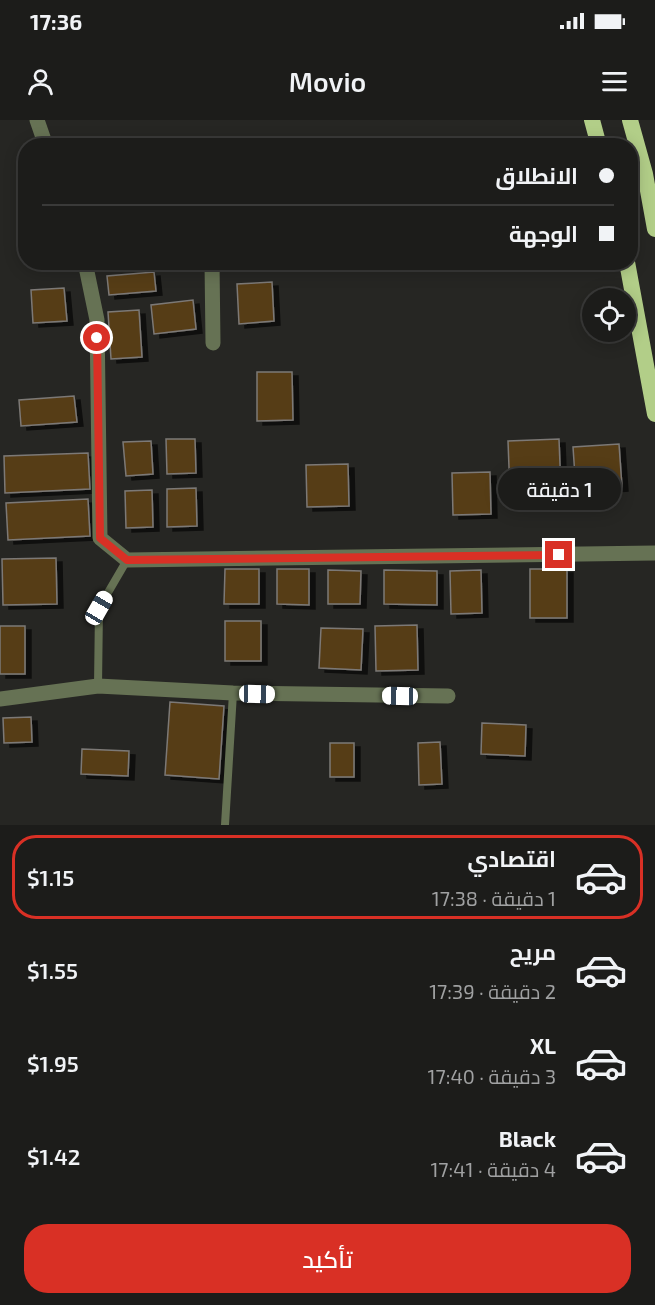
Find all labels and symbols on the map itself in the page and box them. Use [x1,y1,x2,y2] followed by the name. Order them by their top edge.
[83,324,110,351] route start
[498,468,620,510] callout: 1 دقيقة
[545,541,572,568] route end
[82,588,116,628] car
[239,685,275,703] car
[382,687,418,705] car

